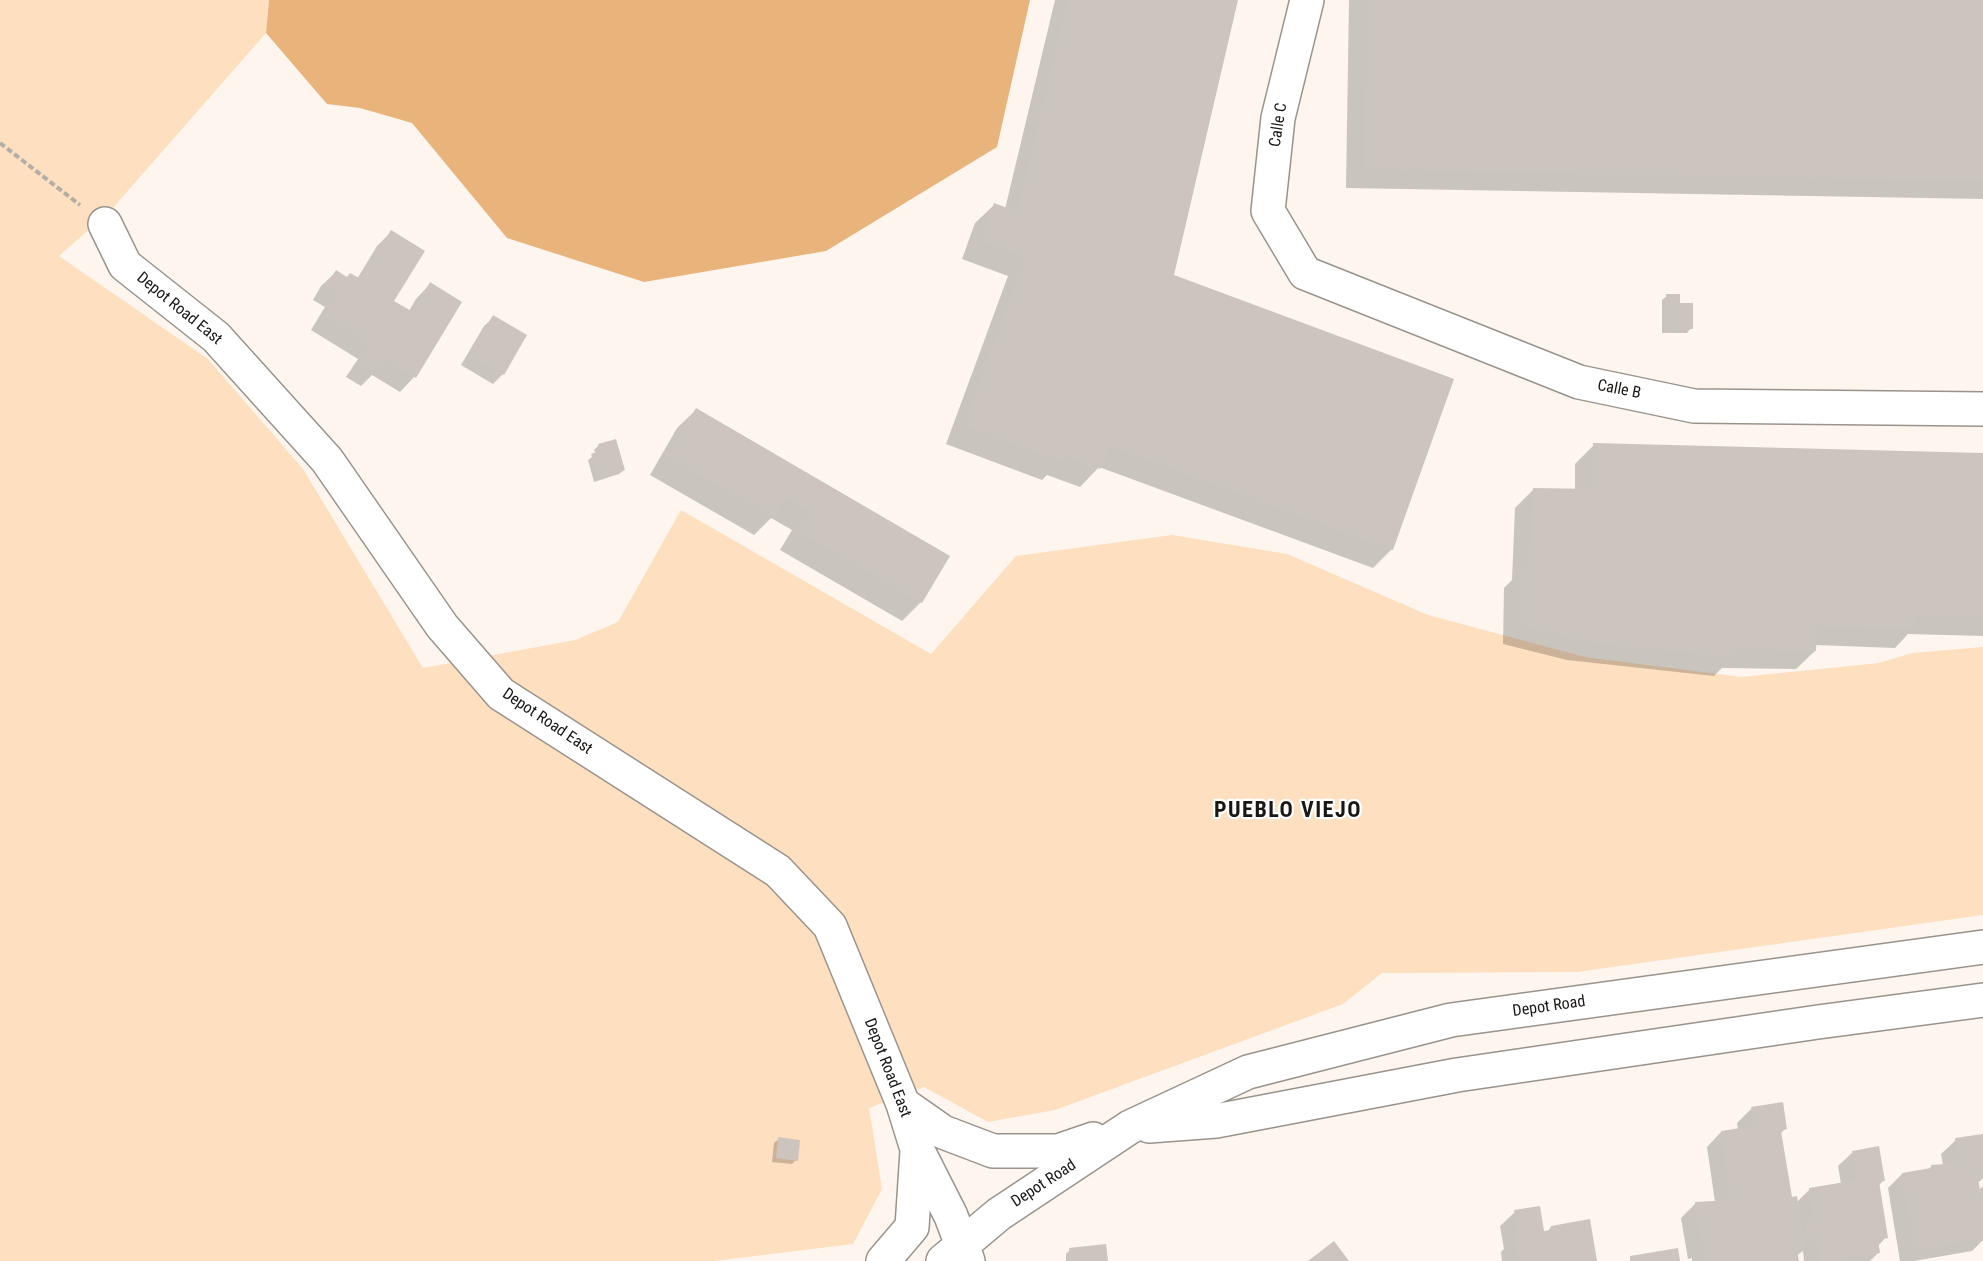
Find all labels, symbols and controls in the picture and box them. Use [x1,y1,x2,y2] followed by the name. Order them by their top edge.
[1266,102,1292,148] street label: Calle C
[132,269,226,349] street label: Depot Road East
[1596,376,1642,404] street label: Calle B
[498,685,596,759] street label: Depot Road East
[1214,798,1362,824] district label: PUEBLO VIEJO
[1511,992,1587,1022] street label: Depot Road
[859,1016,915,1120] street label: Depot Road East
[1008,1156,1080,1212] street label: Depot Road

